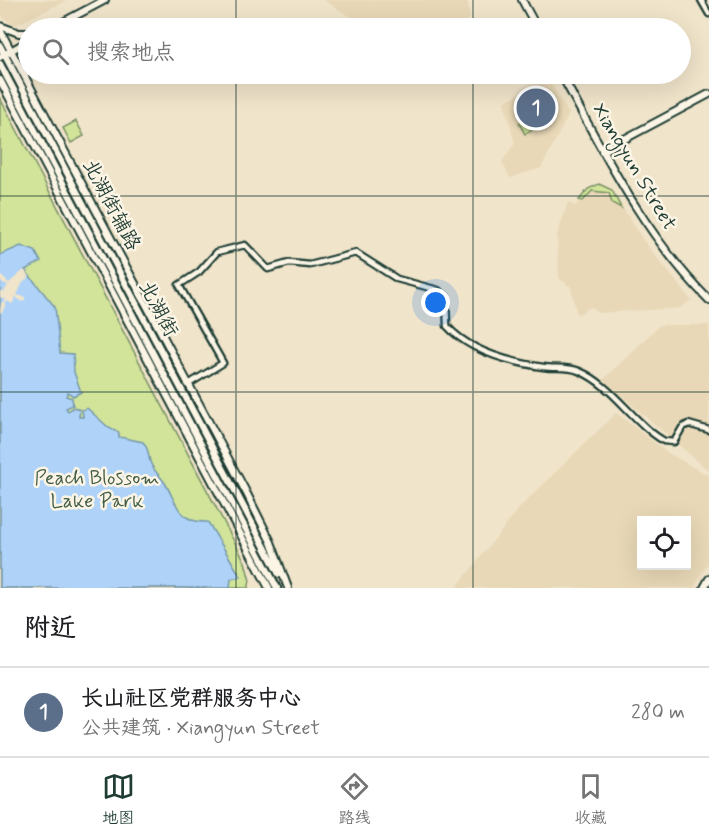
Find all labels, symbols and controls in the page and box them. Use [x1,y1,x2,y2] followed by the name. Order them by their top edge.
[18,18,691,84] search box
[39,35,72,68] icon: search
[87,39,175,67] text: 搜索地点
[516,86,556,130] pin: 1
[585,99,683,236] street label: Xiangyun Street
[76,155,147,256] street label: 北湖街辅路
[132,276,184,342] street label: 北湖街
[421,288,450,317] your location
[35,465,159,515] park label: Peach Blossom Lake Park
[637,516,691,570] map controls
[637,516,691,570] button: locate
[24,612,76,646] text: 附近
[81,685,301,713] text: 长山社区党群服务中心
[39,699,48,726] text: 1
[631,699,685,726] text: 280 m
[81,715,320,742] text: 公共建筑 · Xiangyun Street
[102,770,135,829] tab: 地图
[338,770,371,829] tab: 路线
[574,770,607,829] tab: 收藏

